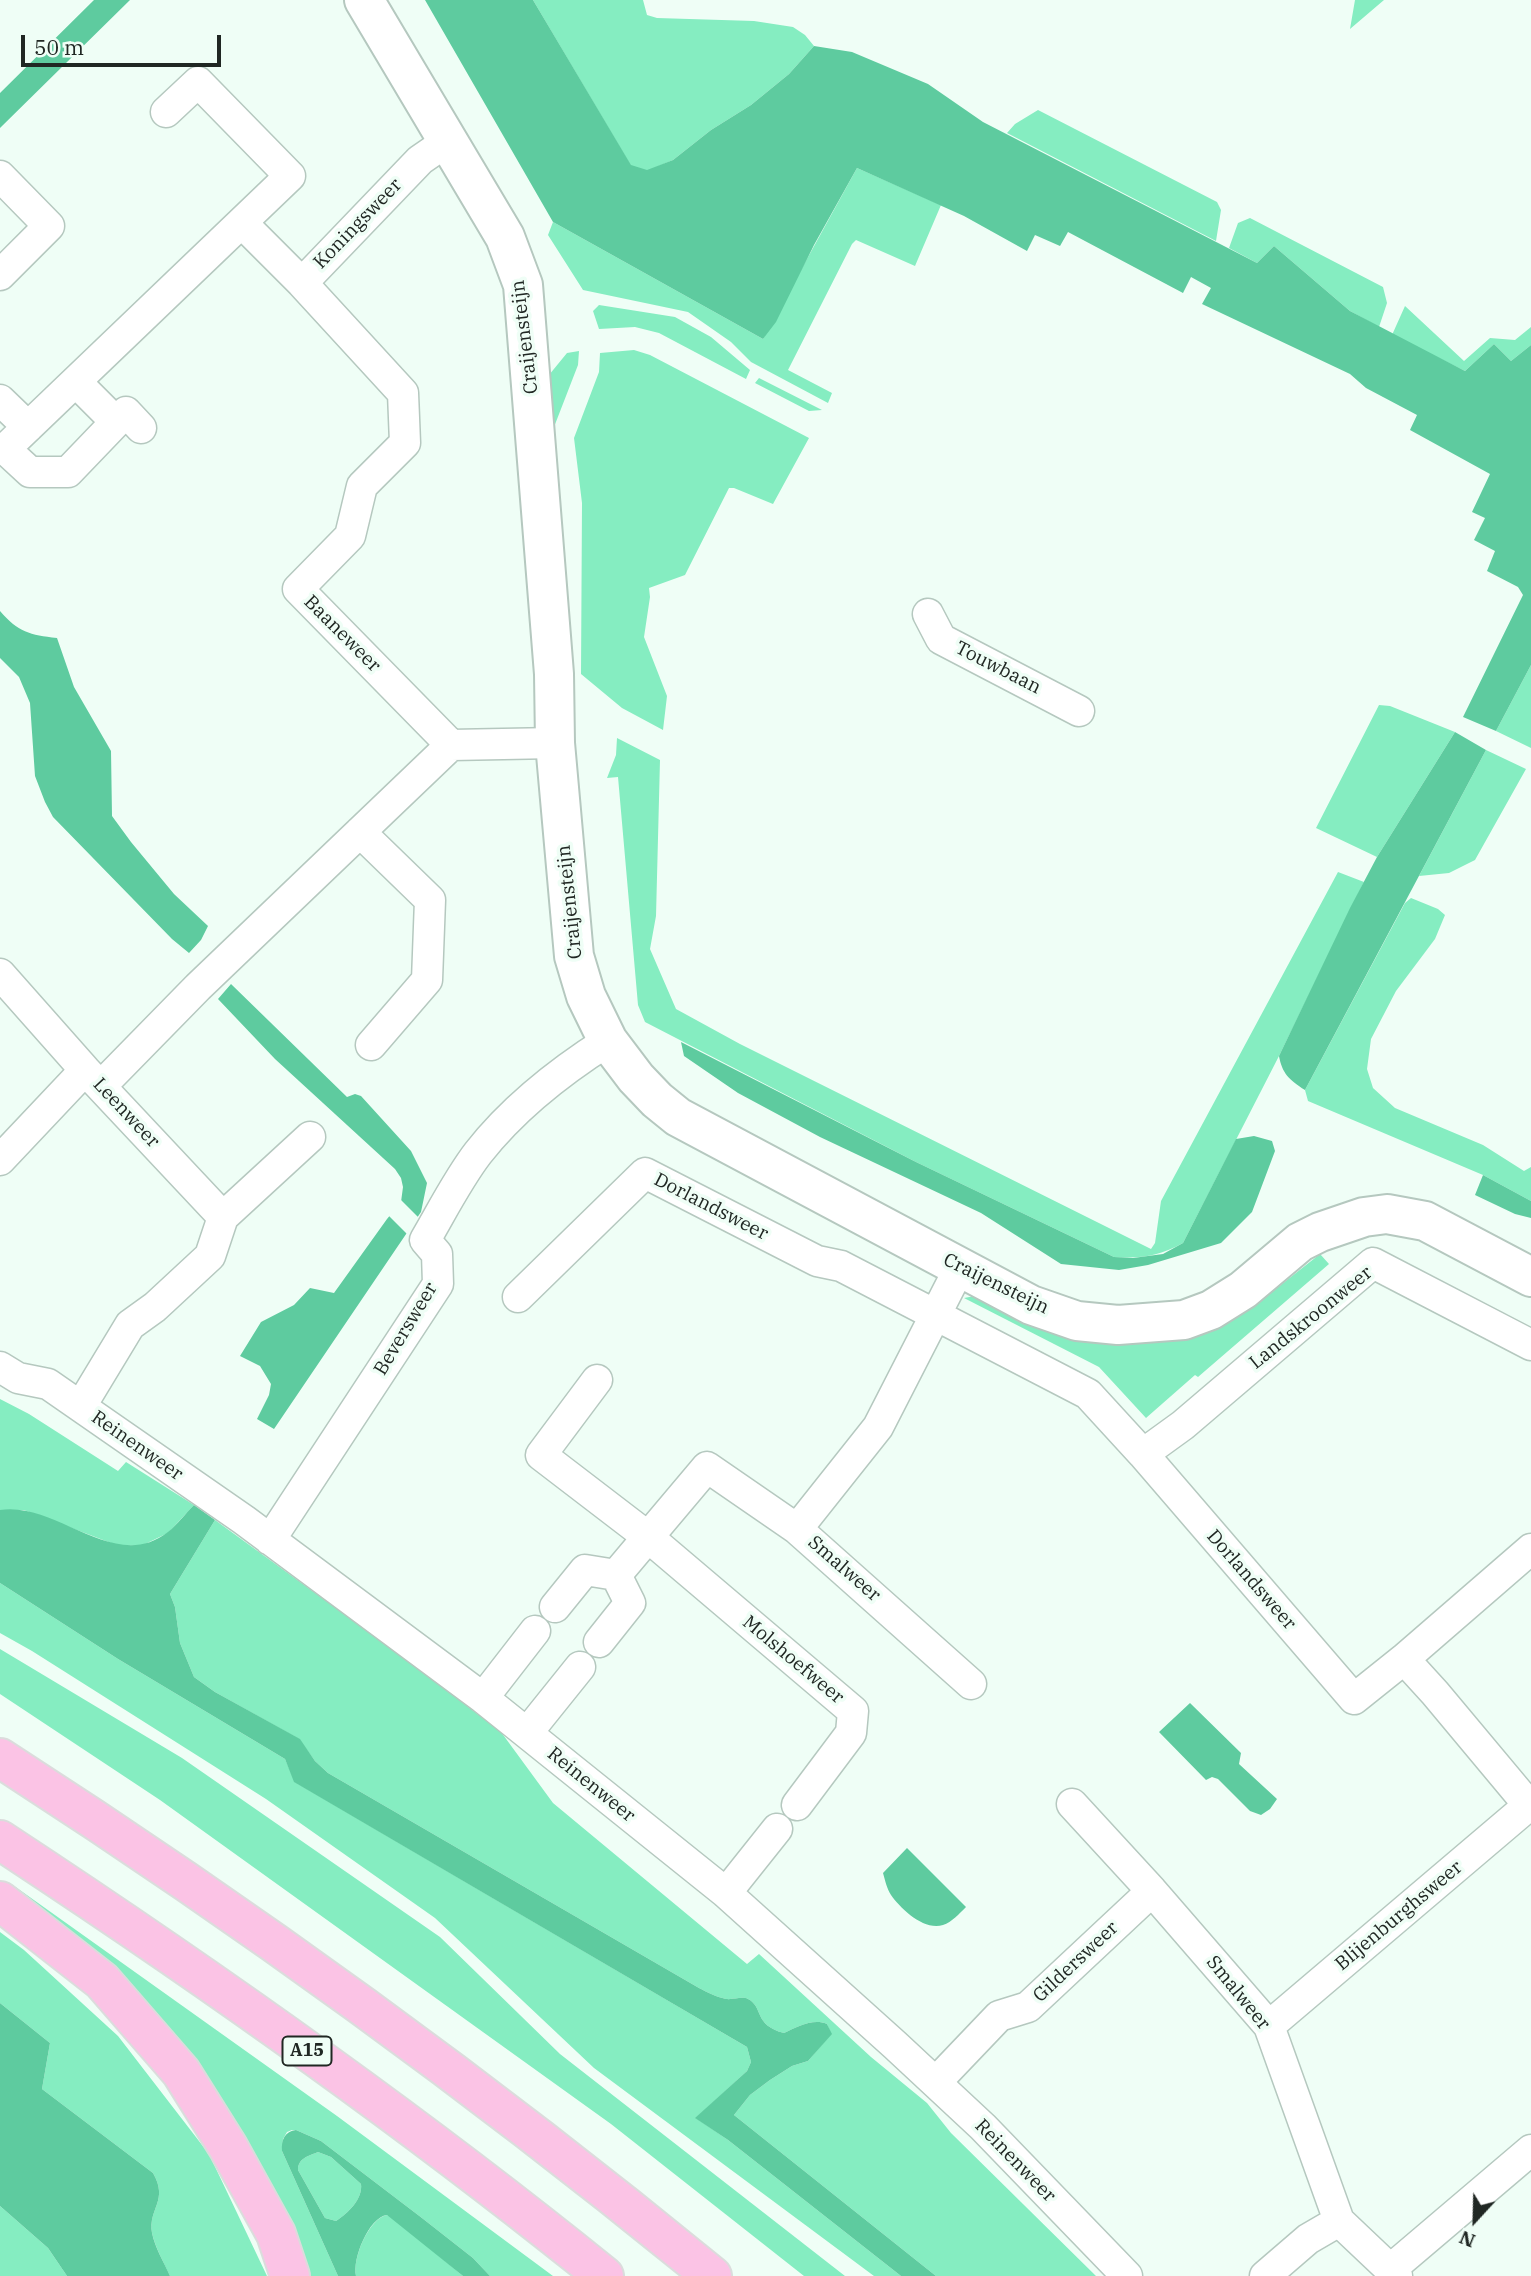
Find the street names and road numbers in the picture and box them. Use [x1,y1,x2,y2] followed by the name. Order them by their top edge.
[309,174,407,274] street label: Koningsweer
[507,279,543,395] street label: Craijensteijn
[299,591,385,677] street label: Baaneweer
[951,637,1045,699] street label: Touwbaan
[553,844,587,960] street label: Craijensteijn
[88,1073,164,1153] street label: Leenweer
[650,1168,772,1246] street label: Dorlandsweer
[939,1249,1053,1319] street label: Craijensteijn
[1245,1262,1377,1374] street label: Landskroonweer
[369,1279,443,1379] street label: Beversweer
[87,1406,187,1486] street label: Reinenweer
[1201,1525,1301,1635] street label: Dorlandsweer
[803,1531,885,1607] street label: Smalweer
[738,1611,848,1709] street label: Molshoefweer
[543,1743,639,1827] street label: Reinenweer
[1331,1856,1467,1976] street label: Blijenburghsweer
[1029,1917,1123,2007] street label: Gildersweer
[1201,1951,1275,2035] street label: Smalweer
[282,2036,332,2066] road number: A15
[970,2115,1060,2207] street label: Reinenweer

